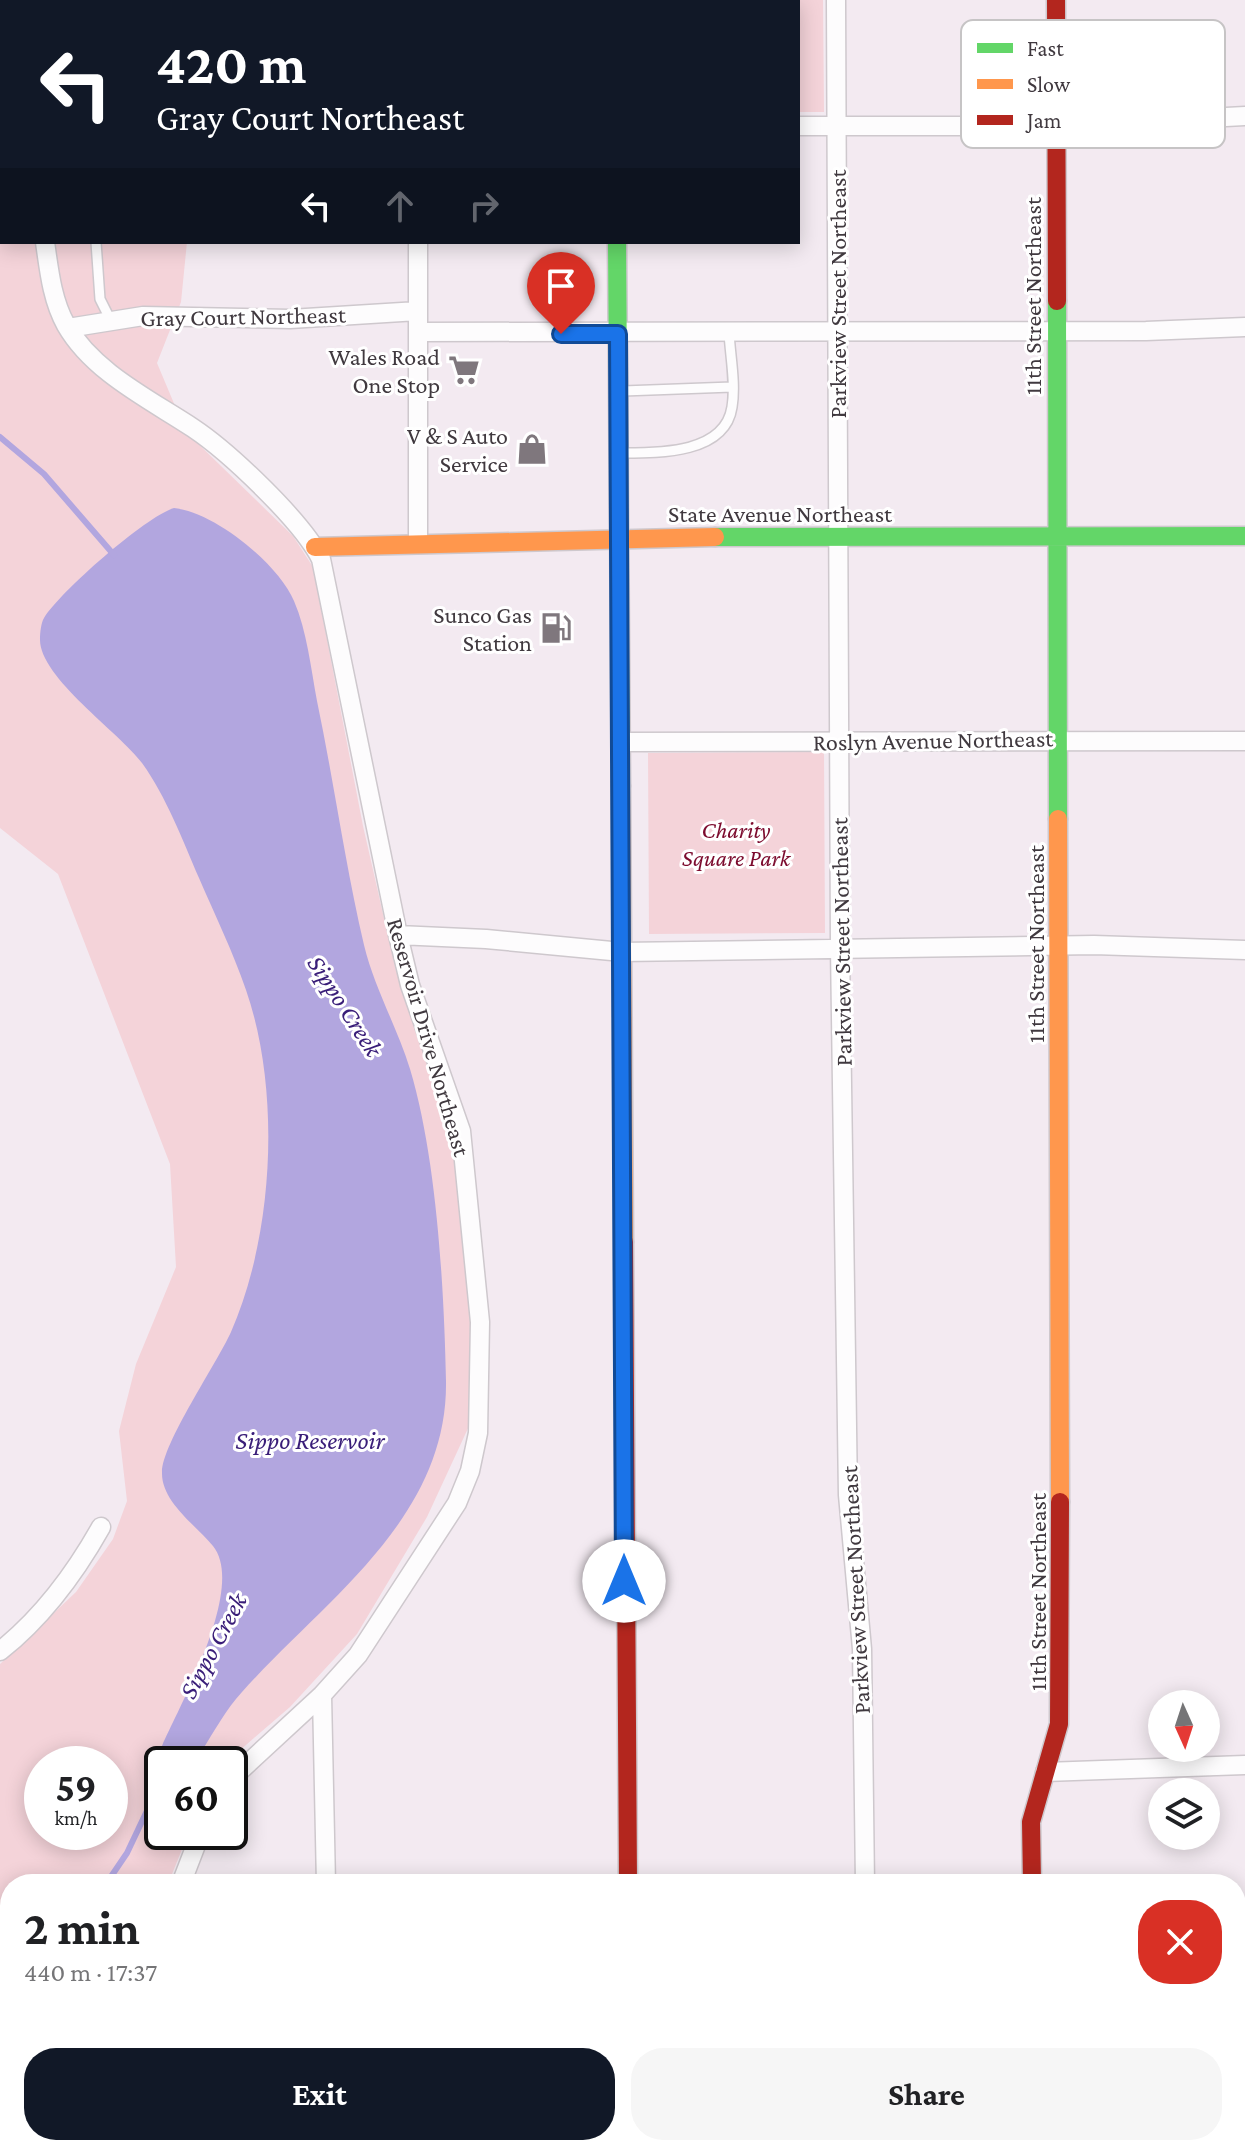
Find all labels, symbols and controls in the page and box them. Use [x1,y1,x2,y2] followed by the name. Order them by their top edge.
[961,20,1225,148] legend
[24,32,128,136] icon: left
[156,33,306,95] text: 420 m
[1027,36,1064,61] text: Fast
[1027,72,1071,97] text: Slow
[156,98,464,138] text: Gray Court Northeast
[1025,108,1062,133] text: Jam
[824,168,851,418] street label: Parkview Street Northeast
[294,184,338,228] icon: left
[378,184,422,228] icon: ahead
[462,184,506,228] icon: right
[1019,196,1046,395] street label: 11th Street Northeast
[527,252,595,334] pin
[539,264,583,308] icon: arrive
[140,301,347,331] street label: Gray Court Northeast
[329,343,440,398] place label: Wales Road One Stop
[447,353,481,387] supermarket icon: Wales Road One Stop
[407,422,508,477] place label: V & S Auto Service
[515,432,549,466] shop icon: V & S Auto Service
[668,500,893,527] street label: State Avenue Northeast
[433,601,532,656] place label: Sunco Gas Station
[539,611,573,645] fuel station icon: Sunco Gas Station
[813,724,1054,756] street label: Roslyn Avenue Northeast
[682,816,792,871] park label: Charity Square Park
[825,816,857,1067] street label: Parkview Street Northeast
[1022,844,1049,1043] street label: 11th Street Northeast
[382,915,476,1160] street label: Reservoir Drive Northeast
[302,950,389,1063] water label: Sippo Creek
[235,1426,386,1455] water label: Sippo Reservoir
[835,1464,875,1715] street label: Parkview Street Northeast
[1024,1492,1051,1691] street label: 11th Street Northeast
[582,1539,666,1623] position arrow
[173,1587,254,1704] water label: Sippo Creek
[1148,1690,1220,1762] north arrow
[1148,1690,1220,1850] map controls
[144,1746,248,1850] speed limit sign: 60
[55,1765,97,1810] text: 59
[1148,1778,1220,1850] button: layers
[54,1807,98,1829] text: km/h
[1138,1900,1222,1984] button: close
[24,1901,140,1954] text: 2 min
[24,1958,157,1987] text: 440 m · 17:37
[24,2048,615,2140] button: Exit
[631,2048,1222,2140] button: Share

